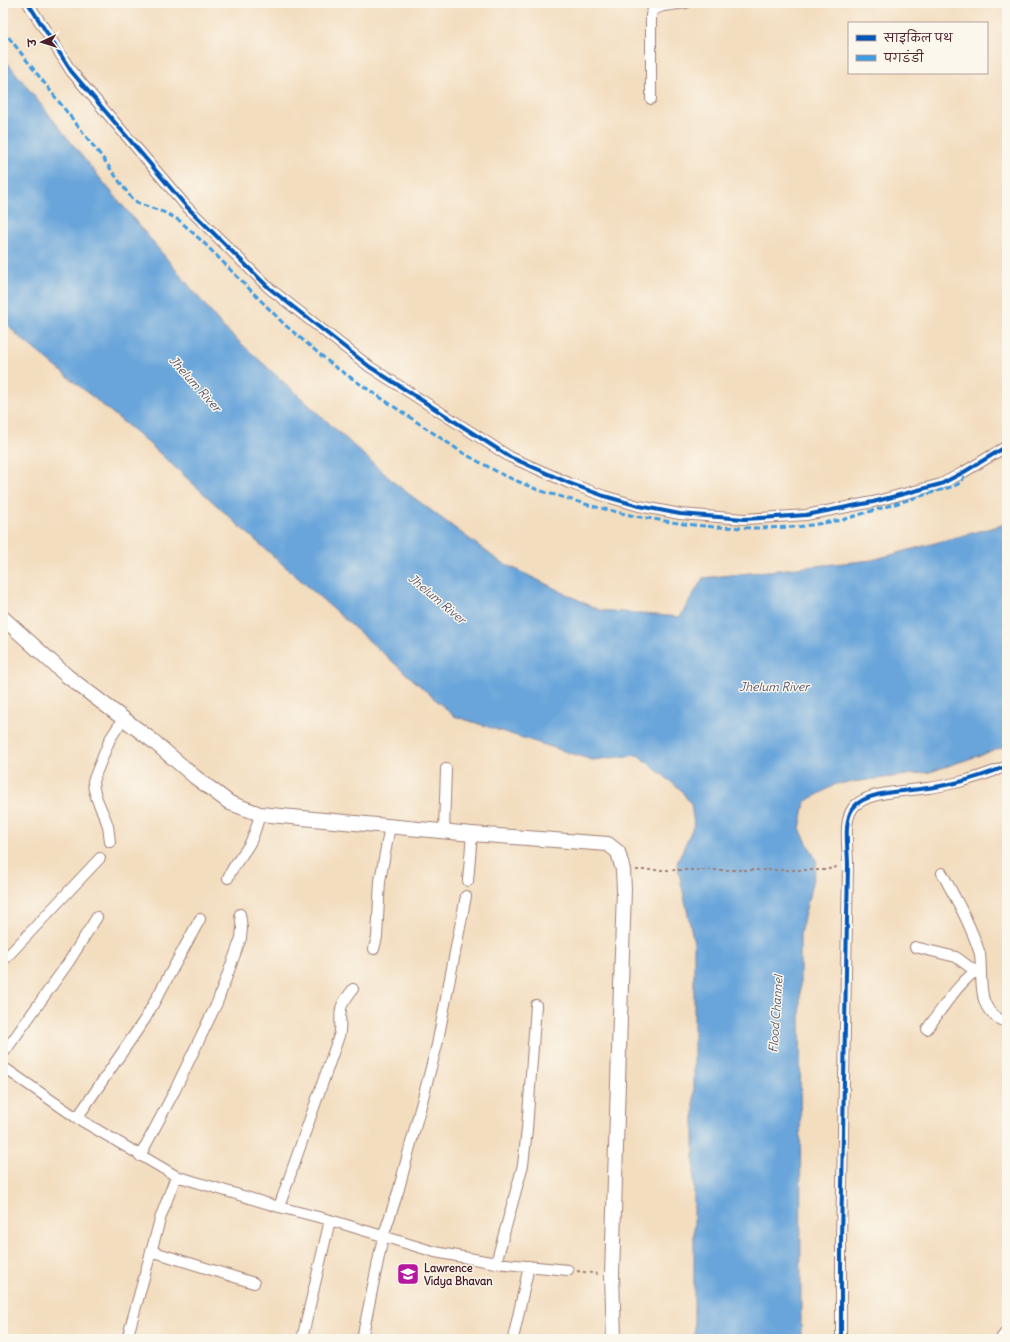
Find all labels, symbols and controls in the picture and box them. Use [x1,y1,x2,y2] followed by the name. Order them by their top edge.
[22,22,62,62] north arrow
[848,22,988,74] legend
[883,29,954,45] text: साइकिल पथ
[25,37,39,48] text: उ
[883,49,925,65] text: पगडंडी
[166,353,226,416] water label: Jhelum River
[406,570,471,628] water label: Jhelum River
[739,679,811,694] water label: Jhelum River
[765,972,786,1053] water label: Flood Channel
[395,1261,421,1287] school or university icon: Lawrence Vidya Bhavan
[424,1261,493,1289] place label: Lawrence Vidya Bhavan

